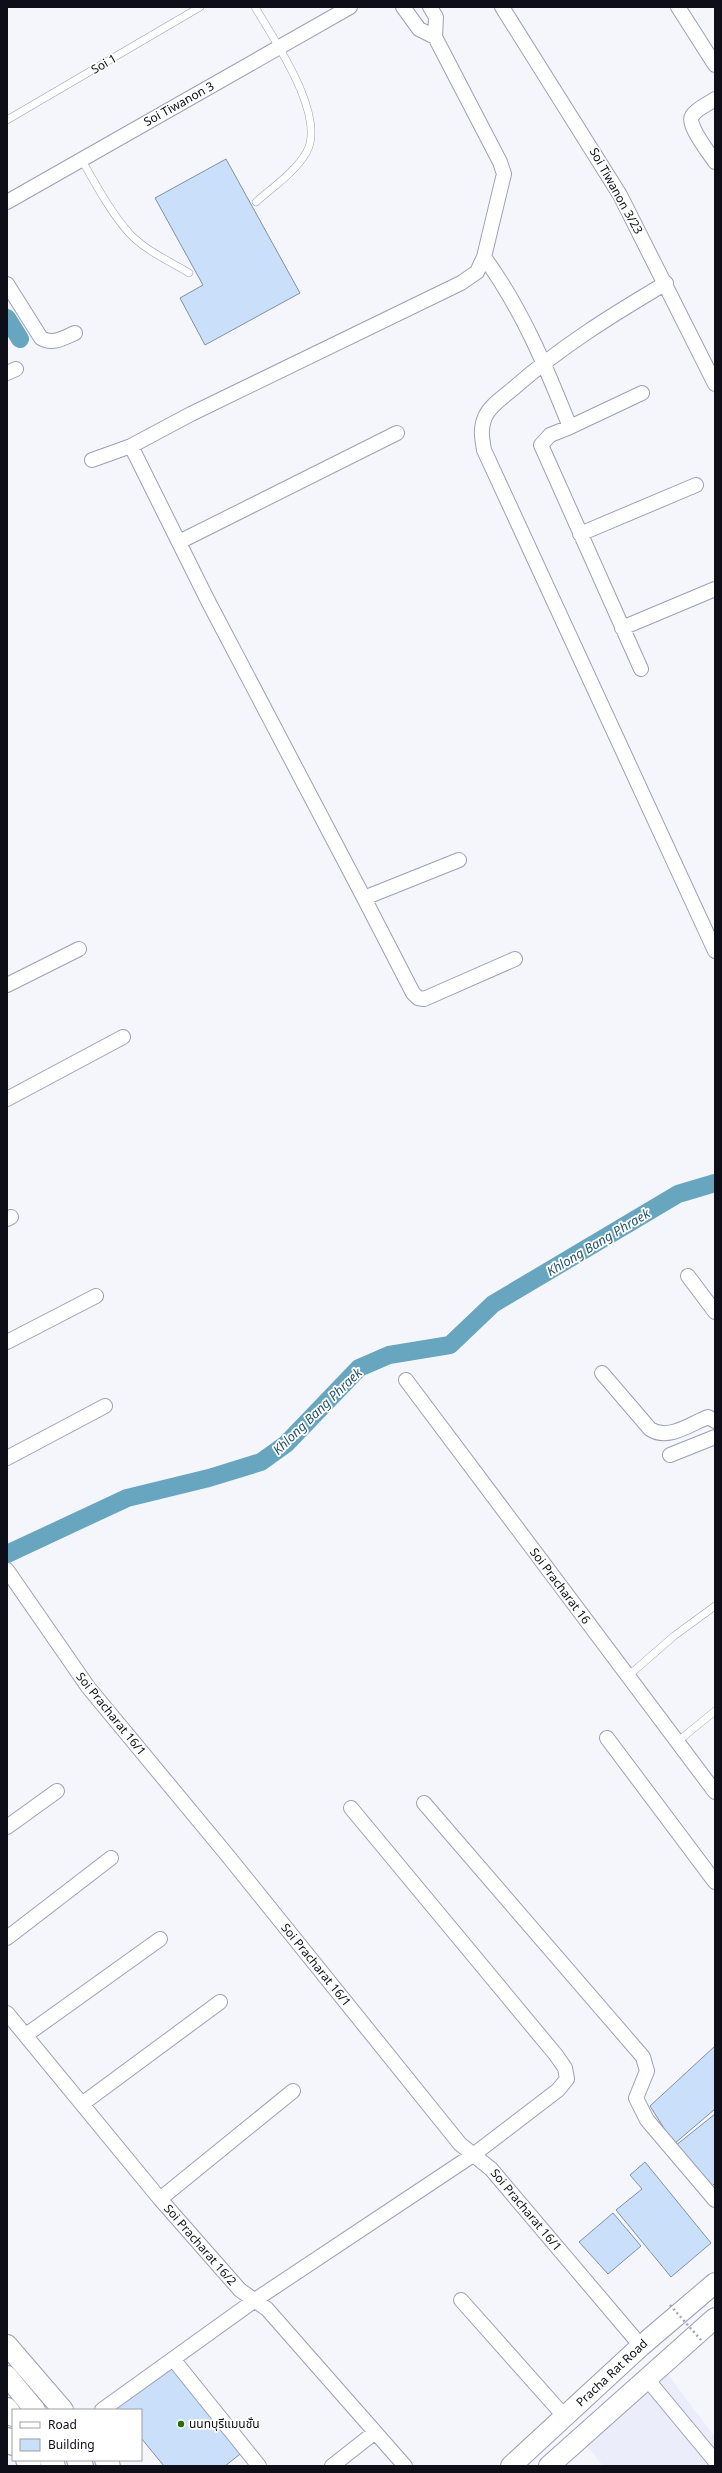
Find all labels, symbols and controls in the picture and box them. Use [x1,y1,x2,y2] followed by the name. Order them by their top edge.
[88,49,120,78] street label: Soi 1
[140,77,217,130] street label: Soi Tiwanon 3
[586,145,647,237] street label: Soi Tiwanon 3/23
[543,1204,654,1280] water label: Khlong Bang Phraek
[268,1363,366,1458] water label: Khlong Bang Phraek
[526,1544,595,1627] street label: Soi Pracharat 16
[72,1668,150,1759] street label: Soi Pracharat 16/1
[277,1919,355,2010] street label: Soi Pracharat 16/1
[487,2165,566,2254] street label: Soi Pracharat 16/1
[160,2200,241,2289] street label: Soi Pracharat 16/2
[572,2335,651,2410] street label: Pracha Rat Road
[12,2409,142,2461] legend
[189,2415,260,2432] place label: นนทบุรีแมนชั่น
[48,2416,77,2433] text: Road
[176,2419,186,2429] marker: นนทบุรีแมนชั่น
[48,2436,95,2453] text: Building

